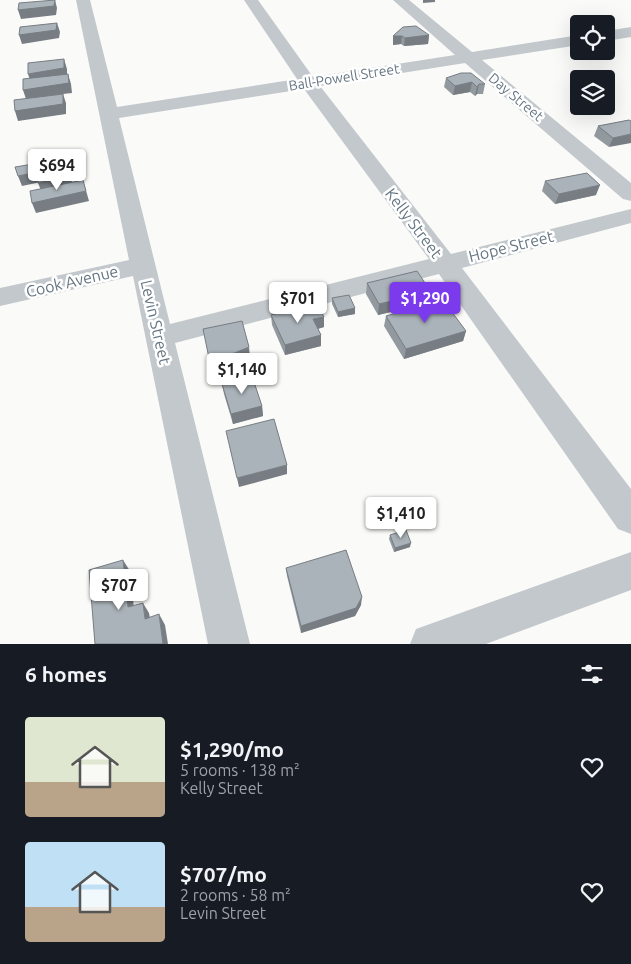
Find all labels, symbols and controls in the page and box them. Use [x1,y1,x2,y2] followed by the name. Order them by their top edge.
[570,15,615,115] map controls
[570,15,615,60] button: locate
[287,60,401,94] street label: Ball-Powell Street
[486,70,547,125] street label: Day Street
[570,70,615,115] button: layers
[27,148,87,191] pin: $694
[39,156,75,174] text: $694
[382,185,447,262] street label: Kelly Street
[467,227,556,265] street label: Hope Street
[24,262,120,300] street label: Cook Avenue
[138,278,175,367] street label: Levin Street
[268,282,328,324] pin: $701
[384,282,466,324] pin: $1,290
[280,289,316,307] text: $701
[400,289,450,307] text: $1,290
[201,352,283,395] pin: $1,140
[217,360,267,378] text: $1,140
[360,496,442,539] pin: $1,410
[376,504,426,522] text: $1,410
[89,568,149,611] pin: $707
[101,576,137,594] text: $707
[578,660,606,688] icon: filters
[25,662,107,686] text: 6 homes
[65,737,125,797] icon: home
[180,737,284,761] text: $1,290/mo
[578,753,606,781] icon: heart
[180,761,300,779] text: 5 rooms · 138 m²
[180,779,263,797] text: Kelly Street
[65,862,125,922] icon: home
[180,862,267,886] text: $707/mo
[578,878,606,906] icon: heart
[180,886,291,904] text: 2 rooms · 58 m²
[180,904,266,922] text: Levin Street

